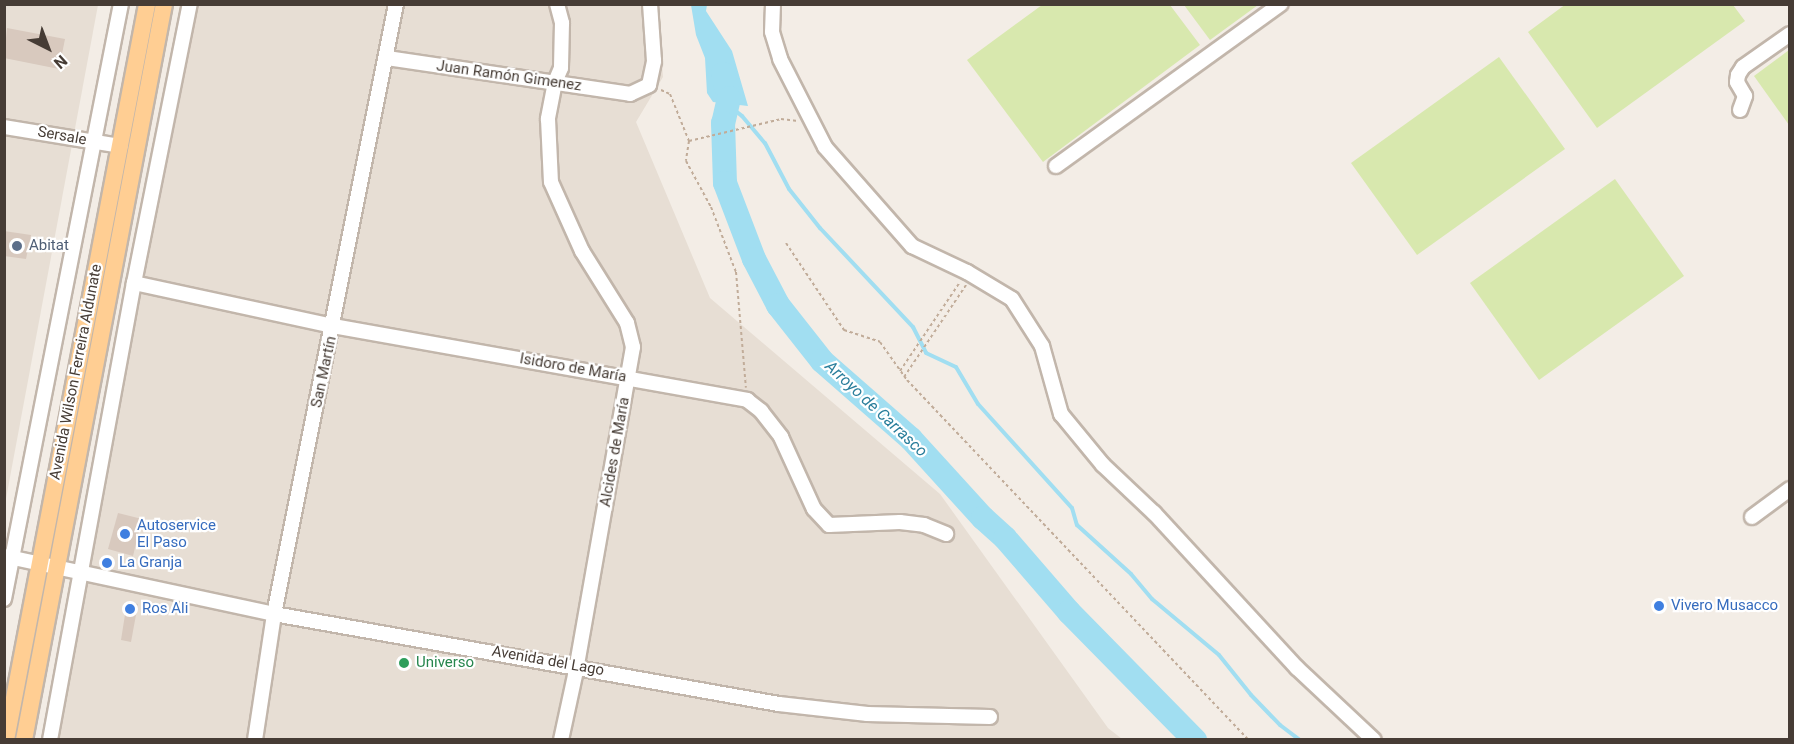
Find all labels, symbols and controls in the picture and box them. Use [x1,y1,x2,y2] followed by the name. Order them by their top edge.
[18,18,78,78] north arrow
[50,51,71,73] text: N
[435,57,583,95] street label: Juan Ramón Gimenez
[36,123,88,149] street label: Sersale
[29,237,69,255] place label: Abitat
[10,239,24,253] marker: Abitat
[46,263,106,481] street label: Avenida Wilson Ferreira Aldunate
[308,335,340,409] street label: San Martín
[518,350,628,386] street label: Isidoro de María
[821,357,931,461] water label: Arroyo de Carrasco
[596,396,634,508] street label: Alcides de María
[137,516,216,551] place label: Autoservice El Paso
[118,527,132,541] marker: Autoservice El Paso
[119,554,182,572] place label: La Granja
[100,556,114,570] marker: La Granja
[1671,597,1778,615] place label: Vivero Musacco
[1652,599,1666,613] marker: Vivero Musacco
[142,600,188,618] place label: Ros Ali
[123,602,137,616] marker: Ros Ali
[490,642,606,680] street label: Avenida del Lago
[416,654,474,672] place label: Universo
[397,656,411,670] marker: Universo

